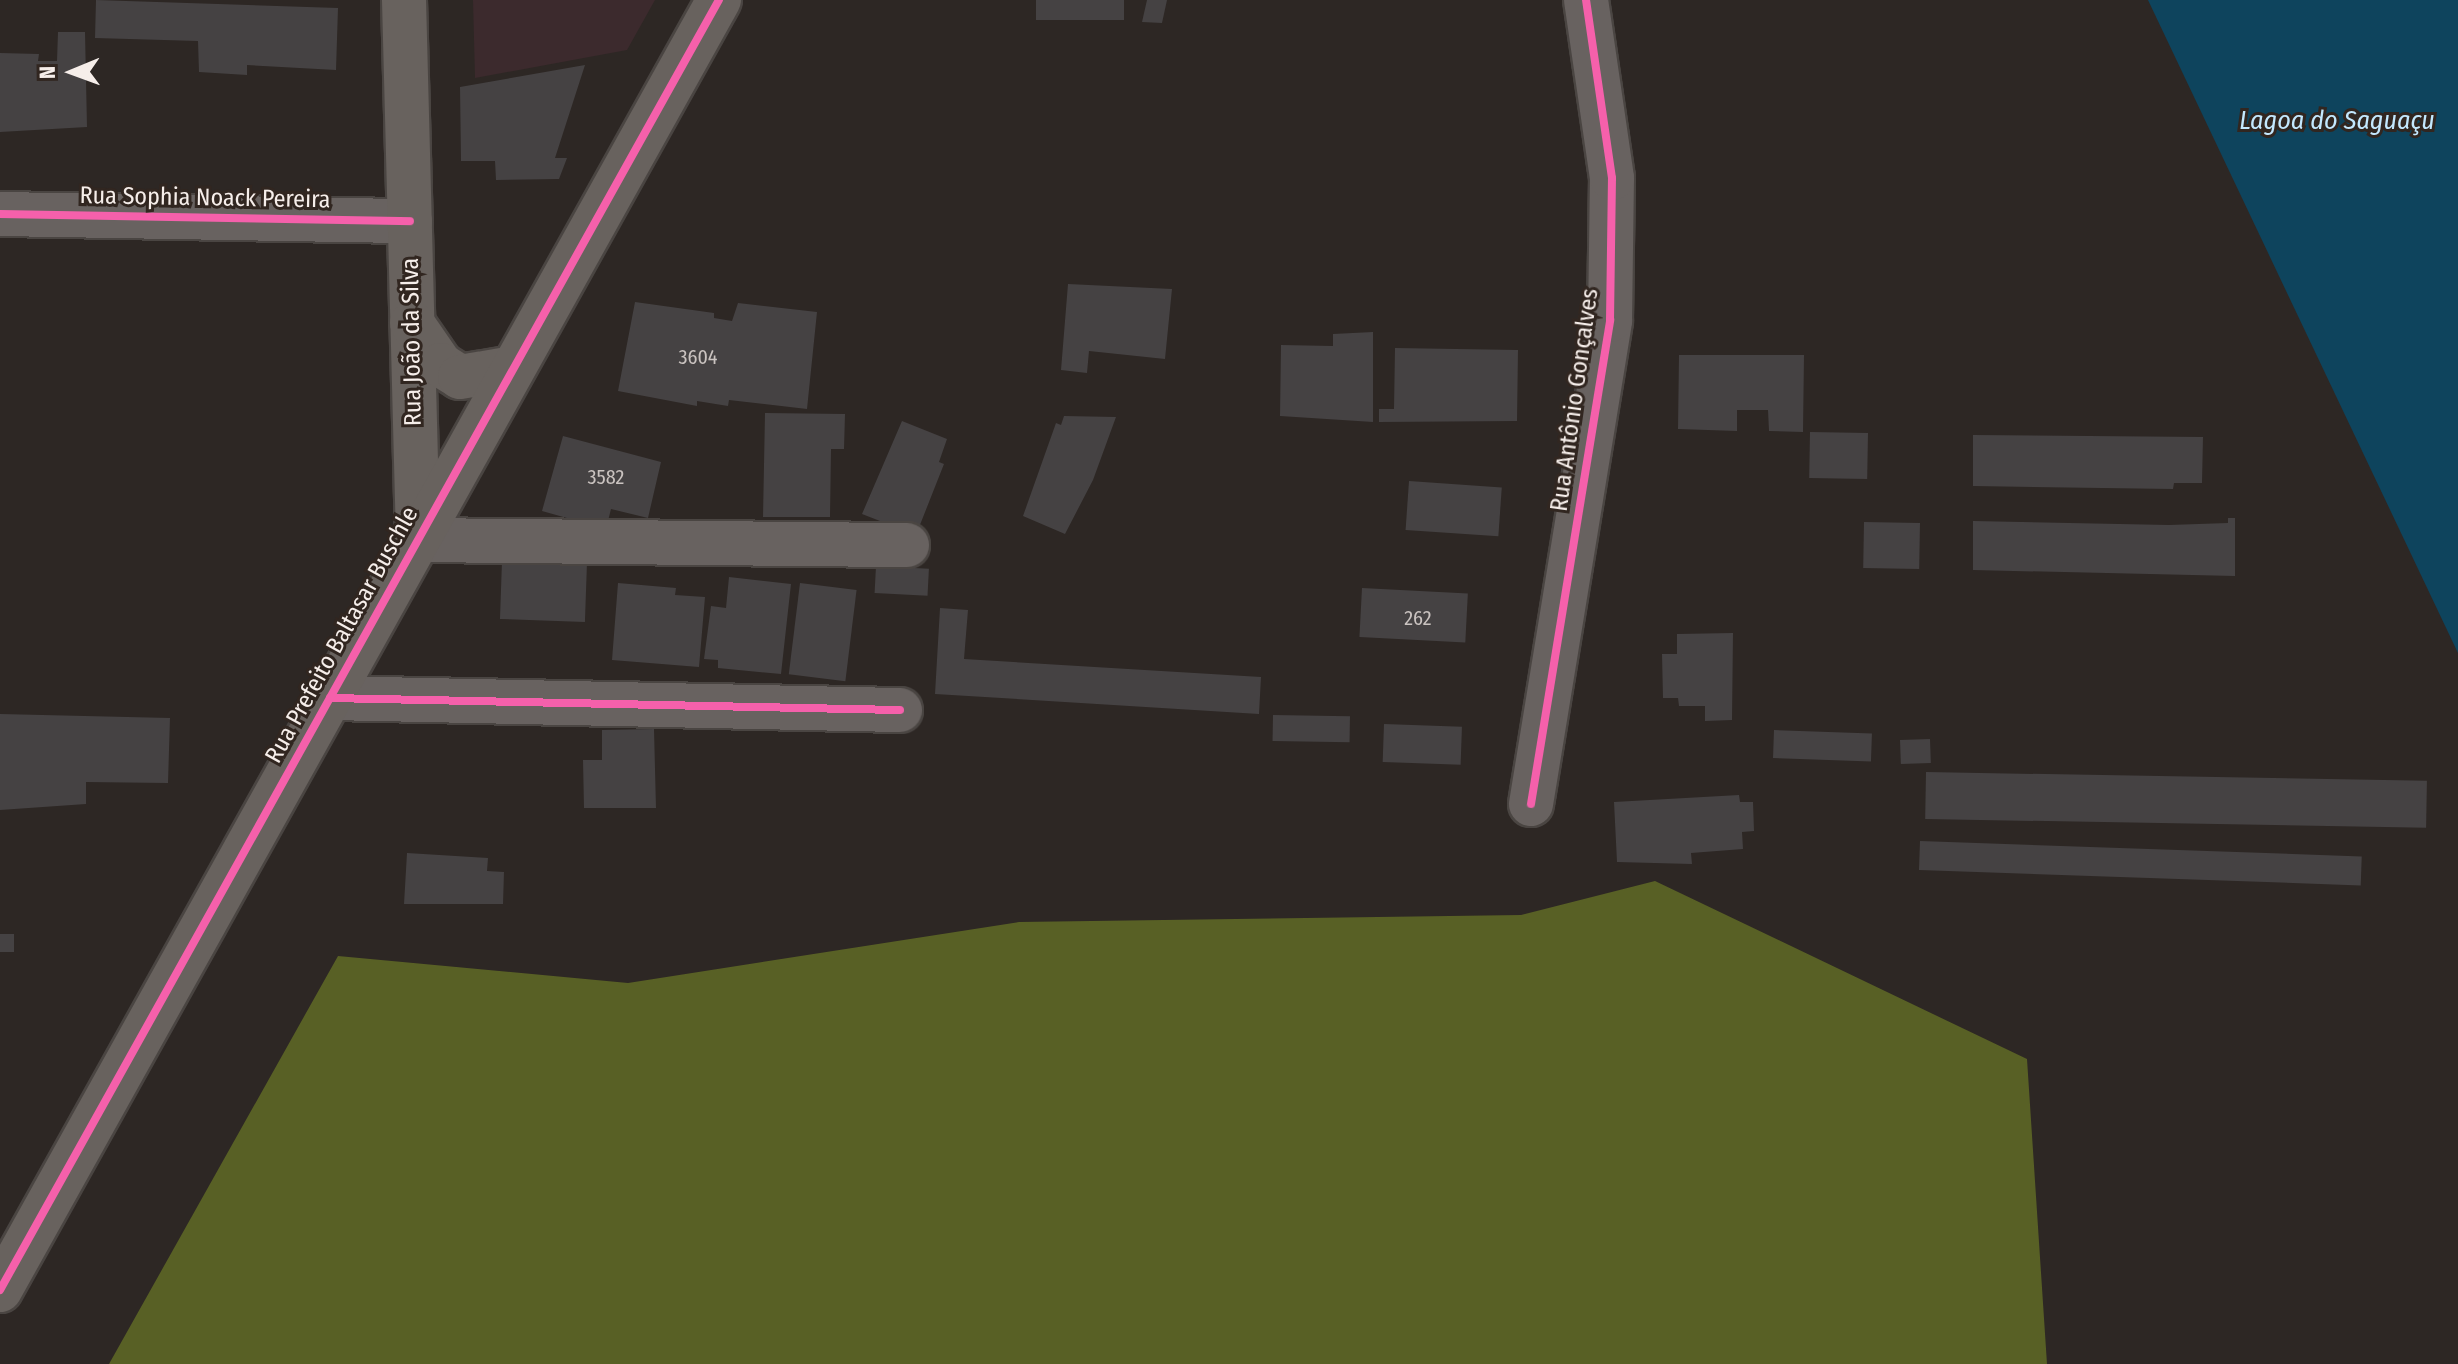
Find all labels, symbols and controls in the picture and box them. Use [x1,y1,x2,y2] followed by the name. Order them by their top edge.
[32,32,112,112] north arrow
[34,66,61,79] text: N
[2239,105,2435,137] water label: Lagoa do Saguaçu
[79,181,331,215] street label: Rua Sophia Noack Pereira
[396,258,428,426] street label: Rua João da Silva
[1545,287,1605,513] street label: Rua Antônio Gonçalves
[678,345,718,369] house number: 3604
[588,465,624,489] house number: 3582
[259,502,425,768] street label: Rua Prefeito Baltasar Buschle
[1404,606,1432,630] house number: 262

